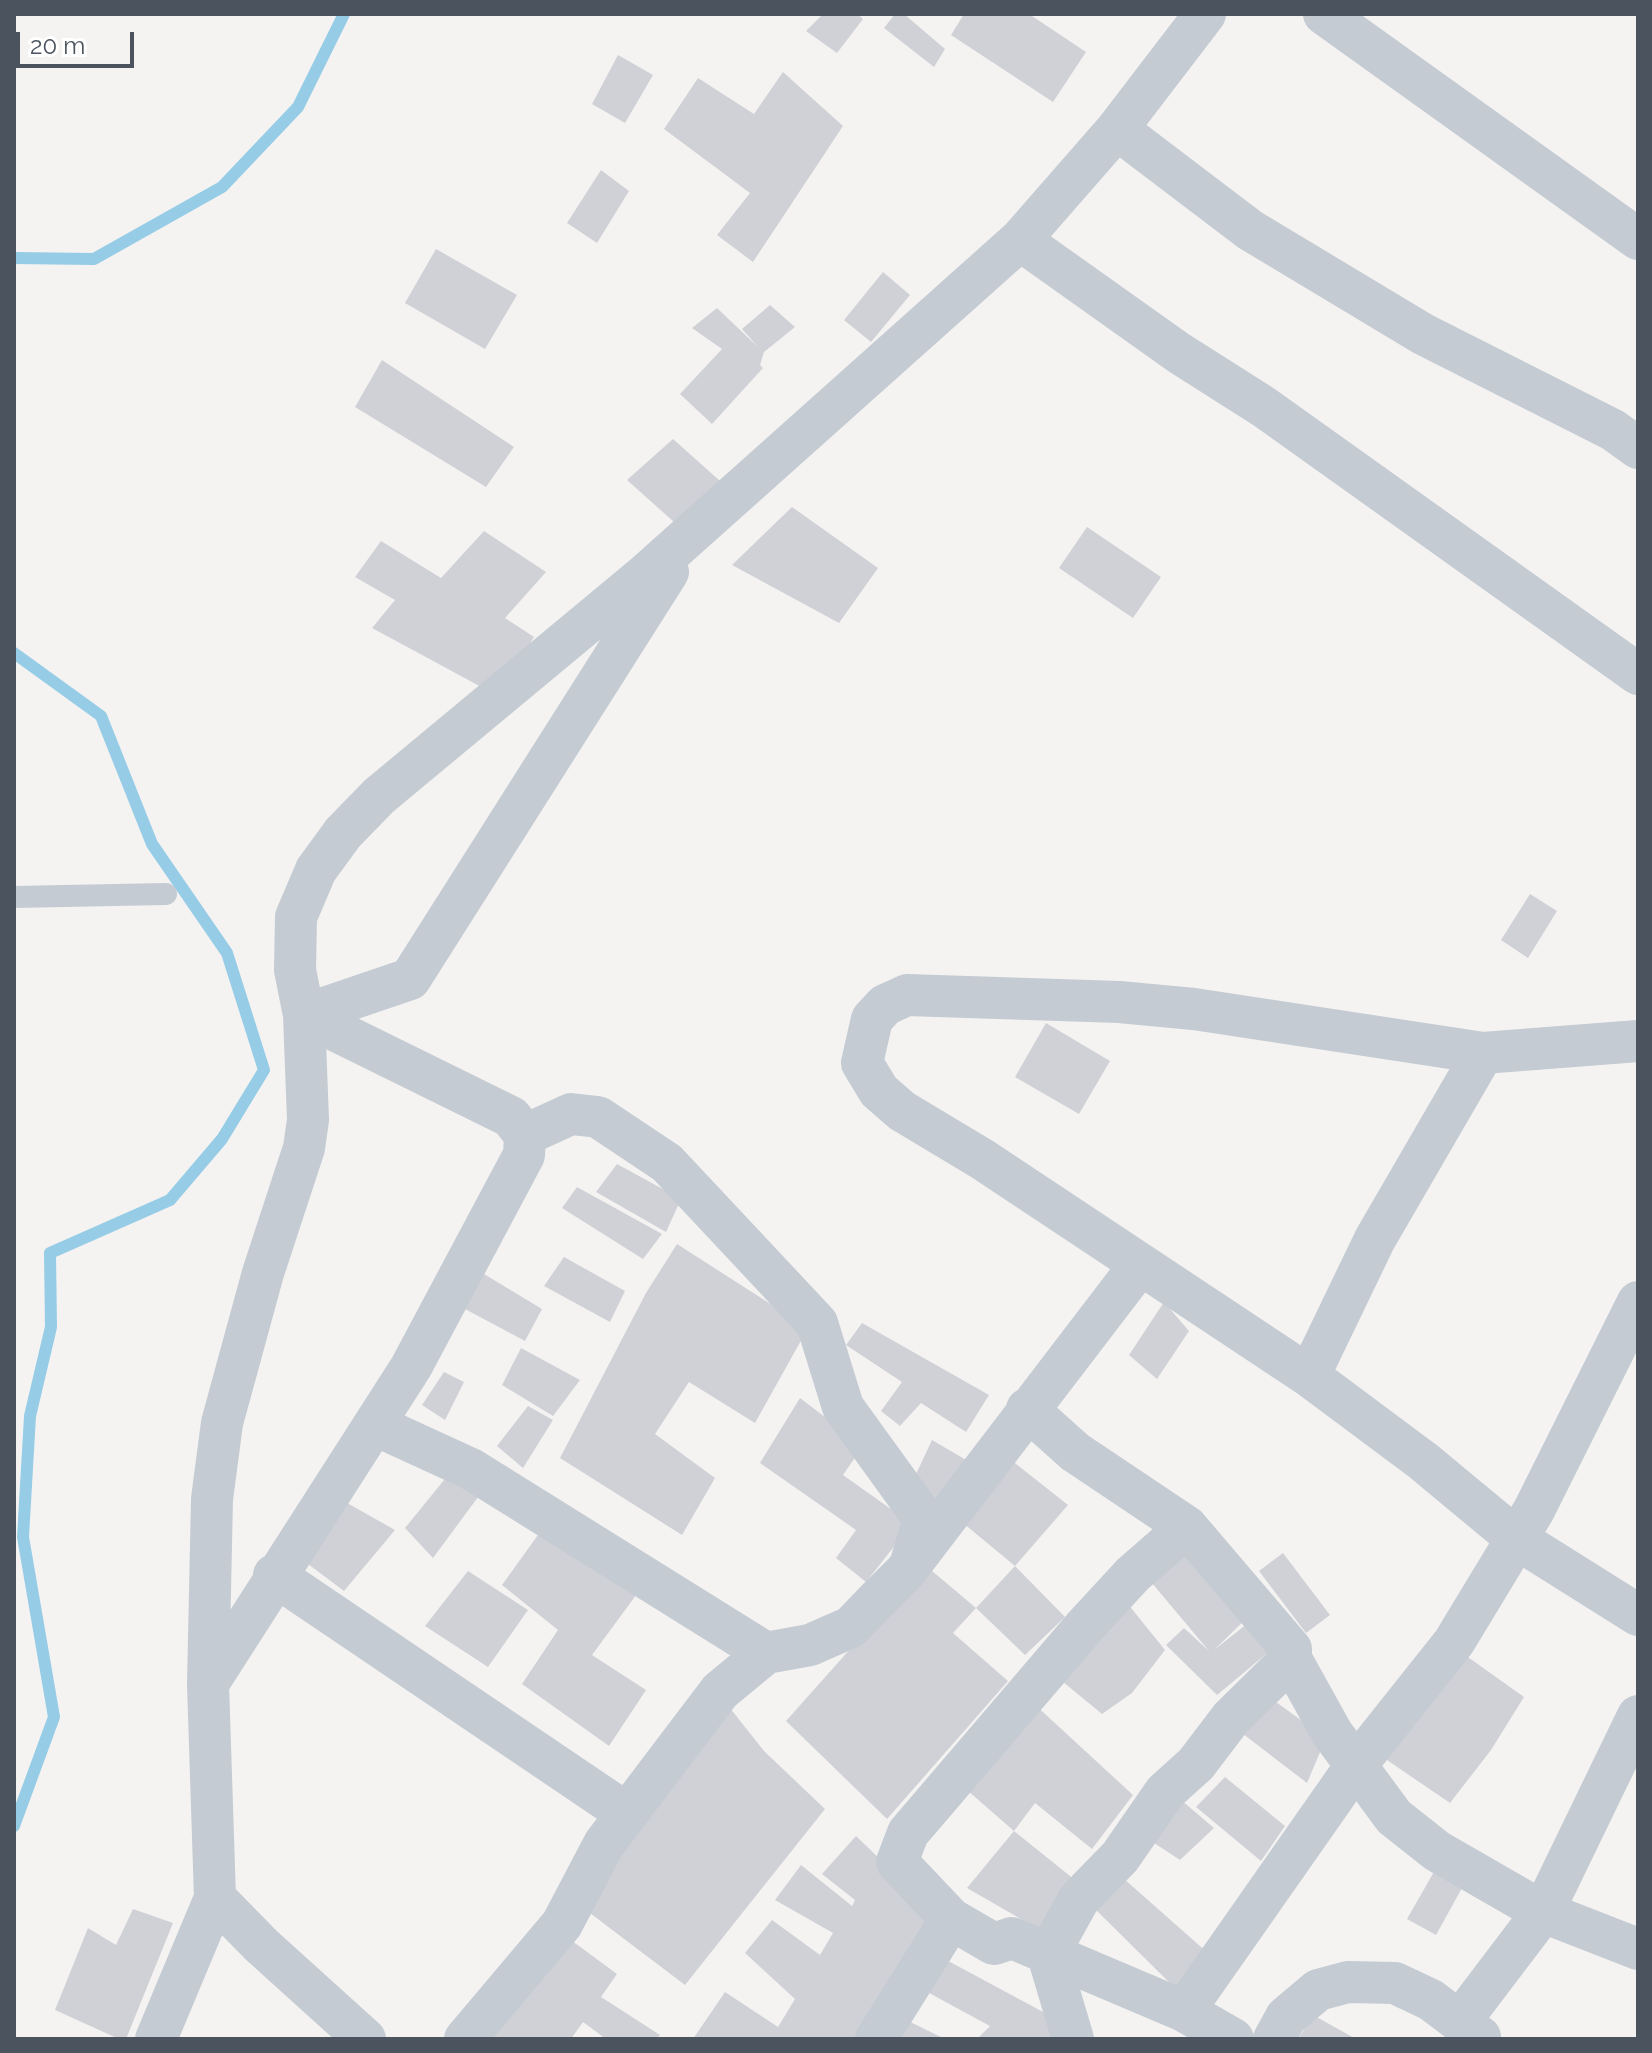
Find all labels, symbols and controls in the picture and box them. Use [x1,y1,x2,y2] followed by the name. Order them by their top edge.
[20,16,138,66] scale bar
[30,31,85,60] text: 20 m

